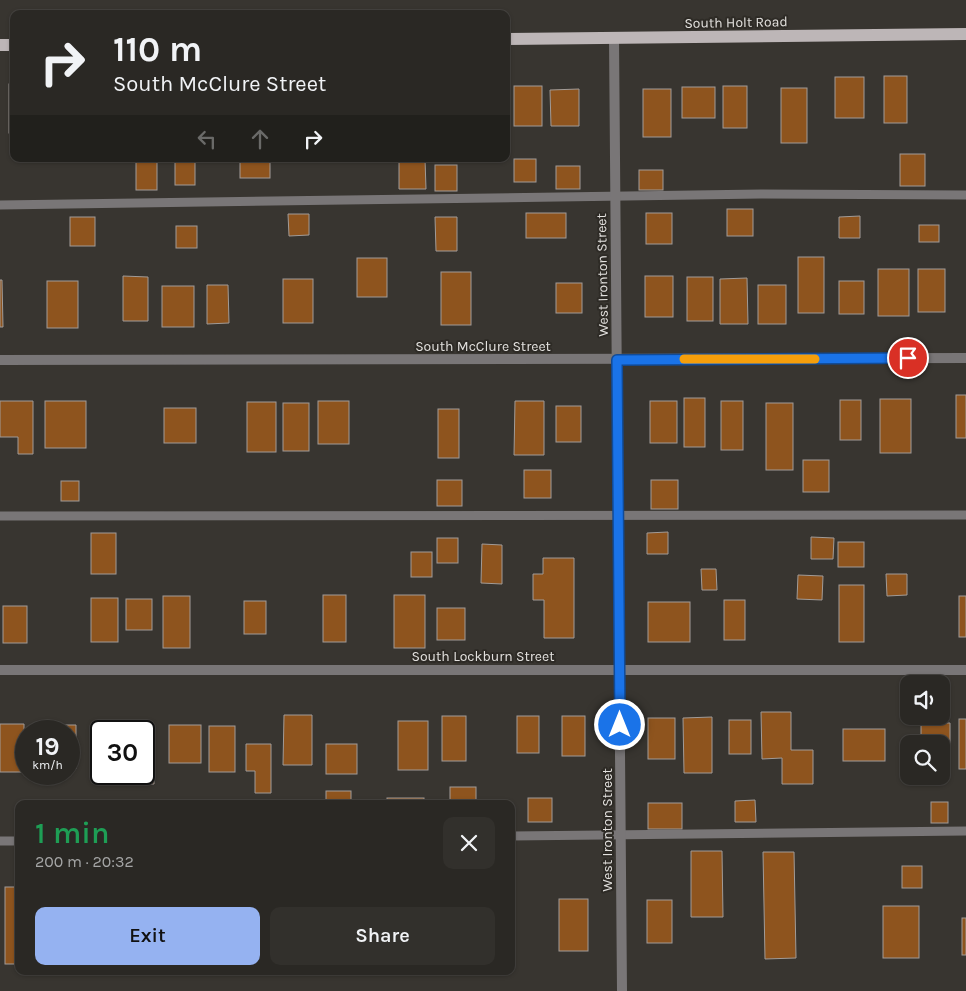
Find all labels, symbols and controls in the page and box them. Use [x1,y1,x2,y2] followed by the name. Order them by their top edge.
[684,13,788,32] street label: South Holt Road
[113,29,202,70] text: 110 m
[30,30,95,95] icon: right
[113,71,326,97] text: South McClure Street
[193,125,221,153] icon: left
[246,125,274,153] icon: ahead
[299,125,327,153] icon: right
[593,213,612,337] street label: West Ironton Street
[887,337,929,379] pin
[415,338,551,355] street label: South McClure Street
[894,344,922,372] icon: arrive
[412,648,554,665] street label: South Lockburn Street
[900,675,950,785] map controls
[900,675,950,725] button: sound
[593,698,645,750] position arrow
[90,720,155,785] speed limit sign: 30
[35,732,60,761] text: 19
[900,735,950,785] button: search
[32,758,63,772] text: km/h
[599,768,616,892] street label: West Ironton Street
[35,815,109,851] text: 1 min
[443,817,495,869] button: close
[35,852,134,871] text: 200 m · 20:32
[35,907,260,965] button: Exit
[270,907,495,965] button: Share

